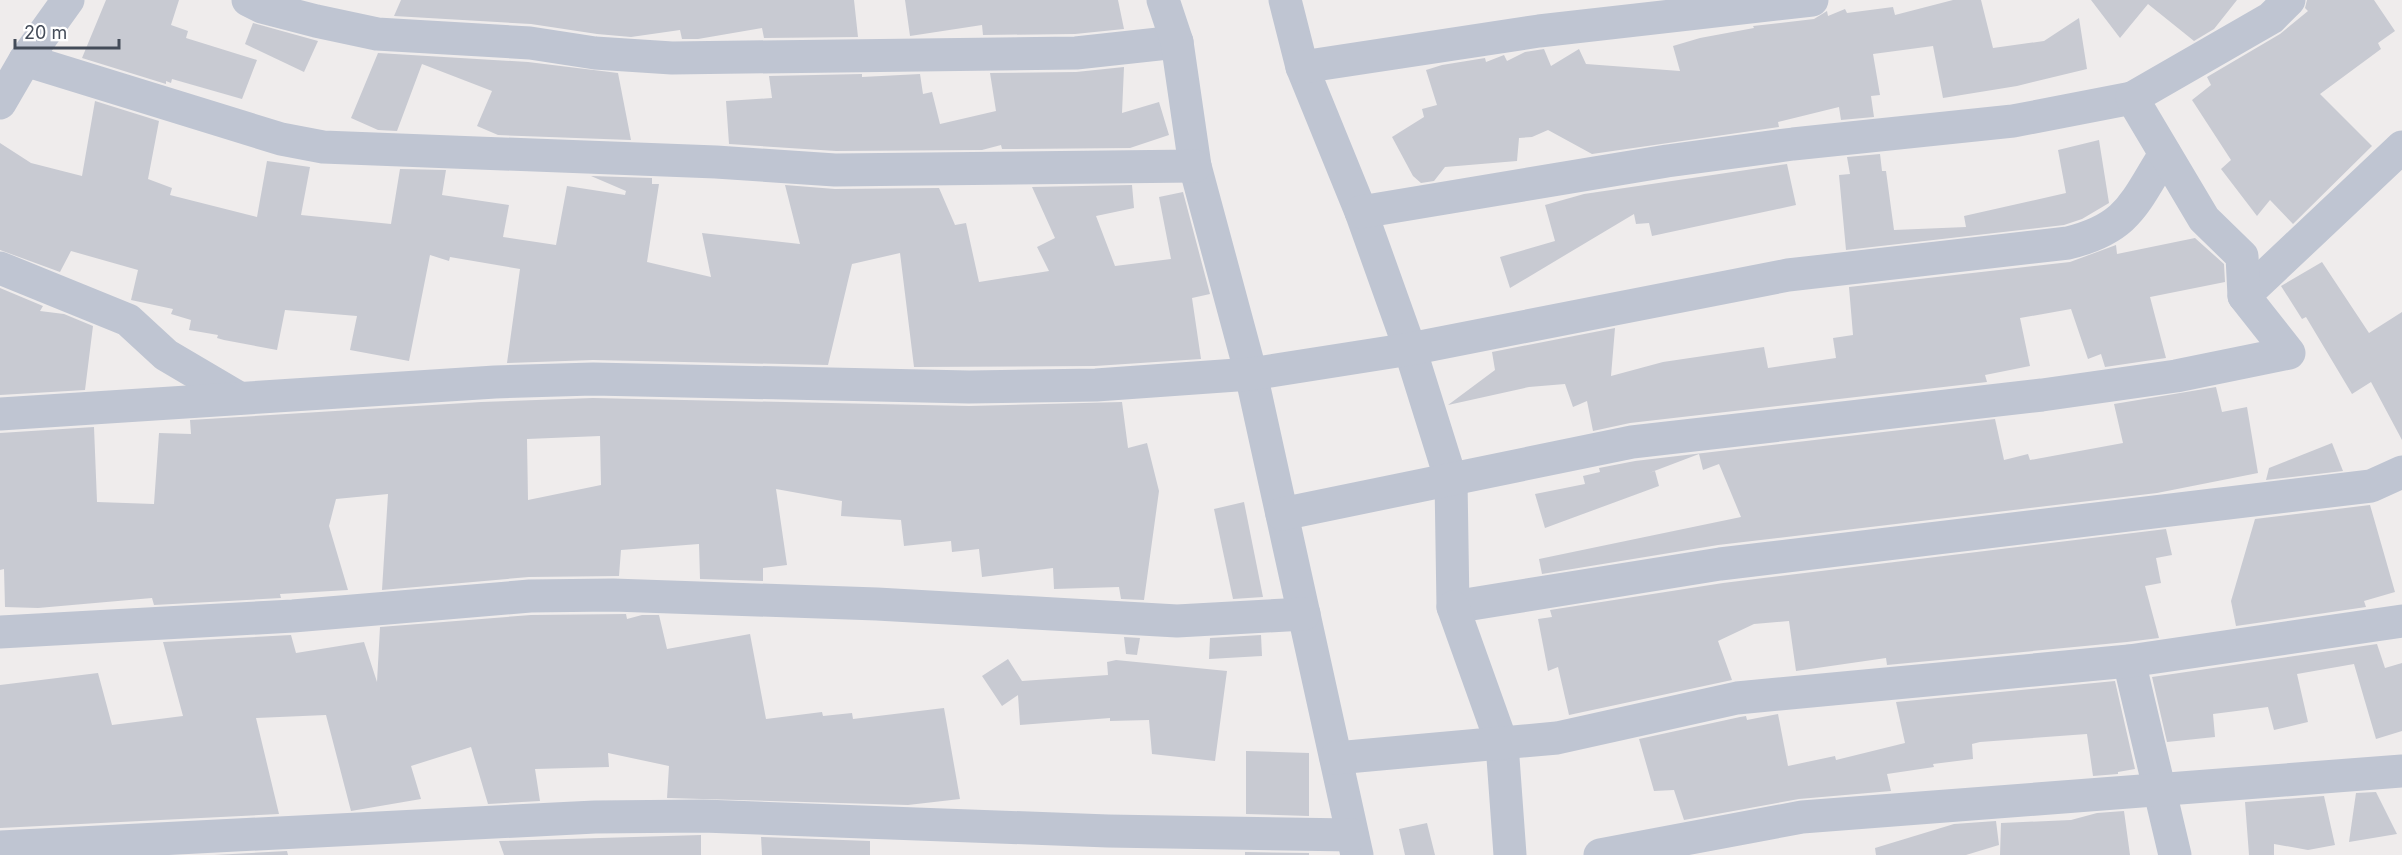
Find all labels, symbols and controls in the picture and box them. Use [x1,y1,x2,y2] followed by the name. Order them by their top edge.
[15,12,118,50] scale bar
[24,22,67,43] text: 20 m

